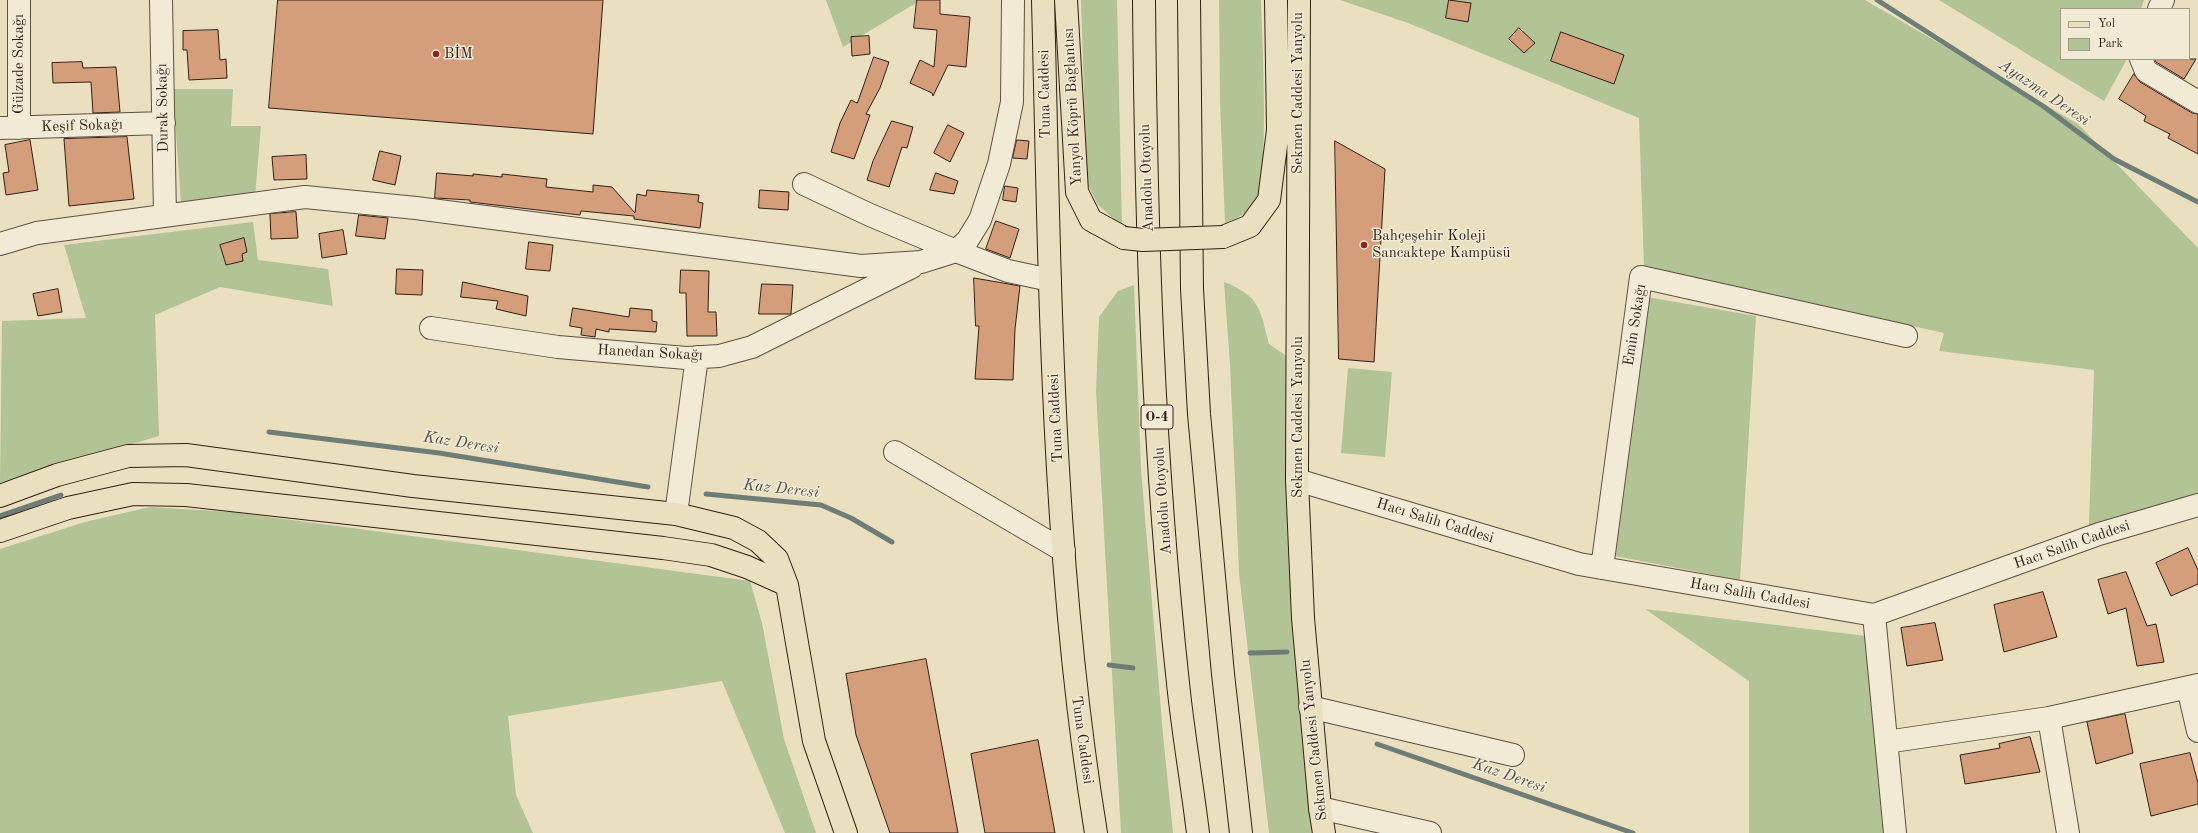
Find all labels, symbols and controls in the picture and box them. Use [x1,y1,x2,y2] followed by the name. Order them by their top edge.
[2060,8,2190,60] legend
[1289,12,1307,174] street label: Sekmen Caddesi Yanyolu
[10,14,28,114] street label: Gülzade Sokağı
[2098,18,2115,30] text: Yol
[1060,27,1086,187] street label: Yanyol Köprü Bağlantısı
[2098,38,2123,50] text: Park
[444,45,473,63] place label: BİM
[431,49,441,59] marker: BİM
[1035,49,1055,139] street label: Tuna Caddesi
[1995,56,2093,130] water label: Ayazma Deresi
[153,63,173,153] street label: Durak Sokağı
[41,116,123,136] street label: Keşif Sokağı
[1136,124,1158,232] street label: Anadolu Otoyolu
[1372,227,1511,262] place label: Bahçeşehir Koleji Sancaktepe Kampüsü
[1359,240,1369,250] marker: Bahçeşehir Koleji Sancaktepe Kampüsü
[1620,283,1650,367] street label: Emin Sokağı
[1289,336,1307,498] street label: Sekmen Caddesi Yanyolu
[597,341,703,365] street label: Hanedan Sokağı
[1045,373,1067,463] street label: Tuna Caddesi
[1141,405,1173,429] road number: O-4
[422,428,500,458] water label: Kaz Deresi
[1150,446,1176,556] street label: Anadolu Otoyolu
[742,475,820,503] water label: Kaz Deresi
[1374,495,1496,547] street label: Hacı Salih Caddesi
[2012,517,2132,573] street label: Hacı Salih Caddesi
[1688,575,1812,613] street label: Hacı Salih Caddesi
[1297,658,1331,822] street label: Sekmen Caddesi Yanyolu
[1067,695,1097,785] street label: Tuna Caddesi
[1470,755,1548,797] water label: Kaz Deresi

